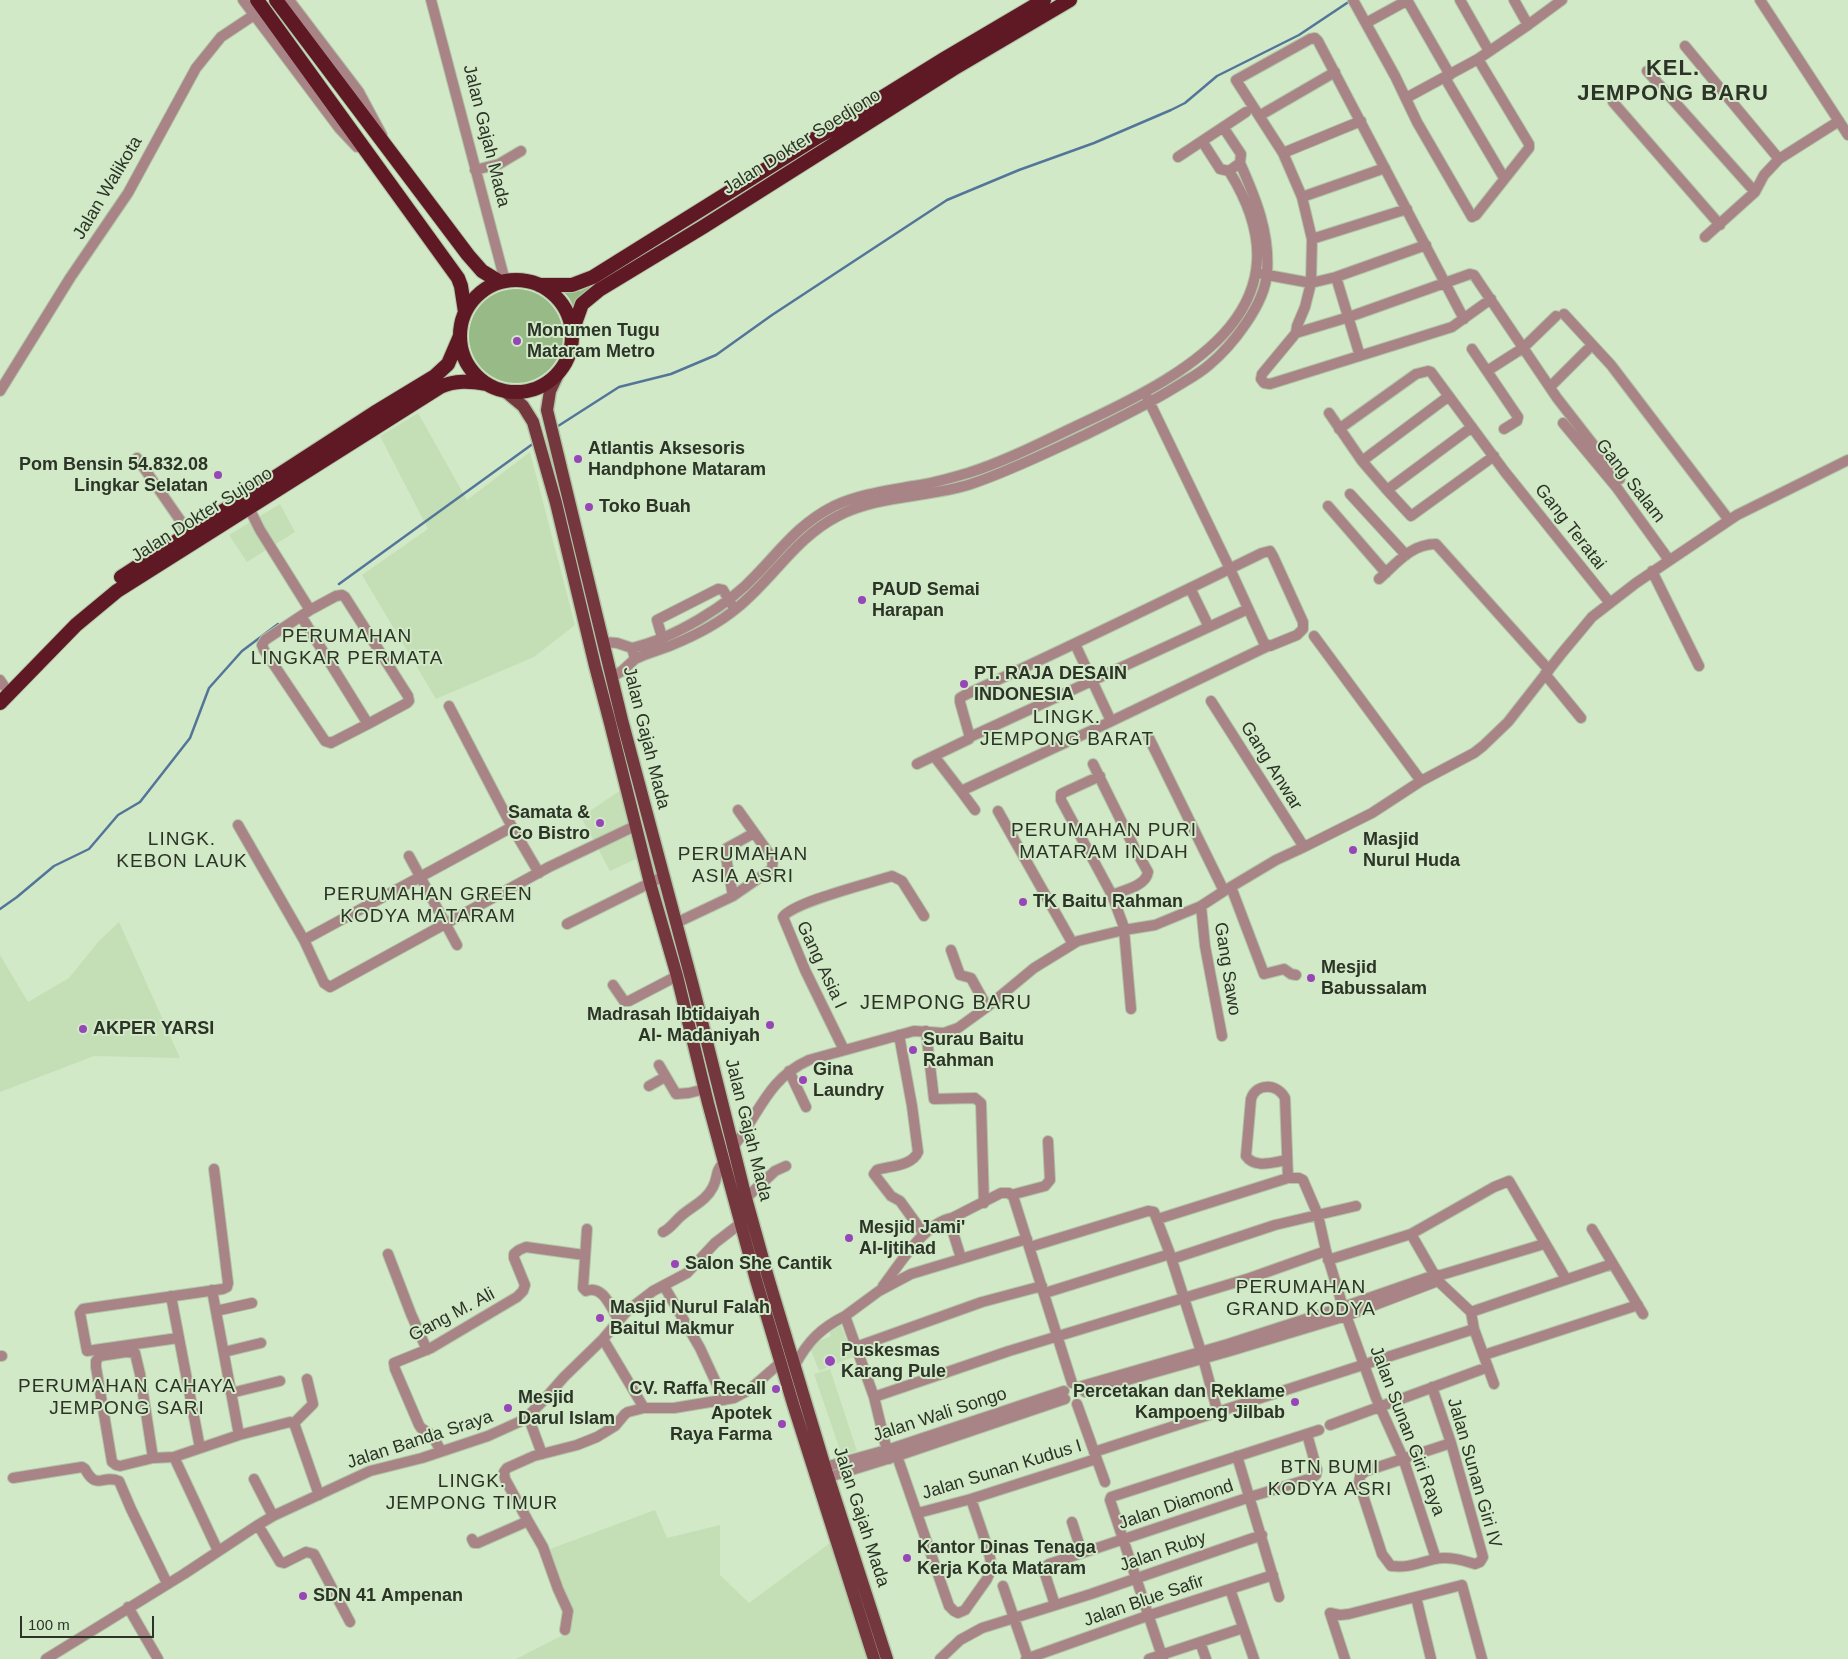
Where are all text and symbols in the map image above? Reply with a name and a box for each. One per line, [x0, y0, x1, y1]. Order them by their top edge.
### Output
district label: KEL. JEMPONG BARU [1576, 56, 1770, 108]
street label: Jalan Gajah Mada [458, 63, 514, 209]
street label: Jalan Dokter Soedjono [719, 85, 885, 199]
street label: Jalan Walikota [69, 133, 147, 243]
place label: Monumen Tugu Mataram Metro [527, 320, 660, 362]
marker: Monumen Tugu Mataram Metro [511, 335, 523, 347]
street label: Gang Salam [1591, 435, 1669, 527]
place label: Atlantis Aksesoris Handphone Mataram [588, 438, 766, 480]
marker: Atlantis Aksesoris Handphone Mataram [572, 453, 584, 465]
place label: Pom Bensin 54.832.08 Lingkar Selatan [19, 454, 208, 496]
street label: Jalan Dokter Sujono [128, 463, 276, 567]
marker: Pom Bensin 54.832.08 Lingkar Selatan [212, 469, 224, 481]
street label: Gang Teratai [1530, 480, 1610, 574]
place label: Toko Buah [599, 496, 691, 518]
marker: Toko Buah [583, 501, 595, 513]
place label: PAUD Semai Harapan [872, 579, 980, 622]
marker: PAUD Semai Harapan [856, 594, 868, 606]
district label: PERUMAHAN LINGKAR PERMATA [249, 626, 445, 670]
place label: PT. RAJA DESAIN INDONESIA [974, 663, 1127, 706]
street label: Jalan Gajah Mada [618, 665, 674, 811]
marker: PT. RAJA DESAIN INDONESIA [958, 678, 970, 690]
district label: LINGK. JEMPONG BARAT [978, 707, 1156, 751]
street label: Gang Anwar [1235, 718, 1307, 814]
place label: Samata & Co Bistro [508, 802, 590, 844]
marker: Samata & Co Bistro [594, 817, 606, 829]
district label: PERUMAHAN PURI MATARAM INDAH [1009, 820, 1199, 864]
district label: LINGK. KEBON LAUK [115, 829, 249, 873]
place label: Masjid Nurul Huda [1363, 829, 1460, 872]
district label: PERUMAHAN ASIA ASRI [677, 844, 809, 888]
marker: Masjid Nurul Huda [1347, 844, 1359, 856]
district label: PERUMAHAN GREEN KODYA MATARAM [322, 884, 534, 928]
place label: TK Baitu Rahman [1033, 891, 1183, 913]
marker: TK Baitu Rahman [1017, 896, 1029, 908]
street label: Gang Asia I [791, 918, 851, 1012]
street label: Gang Sawo [1209, 921, 1245, 1017]
place label: Mesjid Babussalam [1321, 957, 1427, 1000]
marker: Mesjid Babussalam [1305, 972, 1317, 984]
district label: JEMPONG BARU [858, 991, 1034, 1015]
place label: Madrasah Ibtidaiyah Al- Madaniyah [587, 1004, 760, 1046]
place label: AKPER YARSI [93, 1018, 214, 1040]
marker: Madrasah Ibtidaiyah Al- Madaniyah [764, 1019, 776, 1031]
marker: AKPER YARSI [77, 1023, 89, 1035]
place label: Surau Baitu Rahman [923, 1029, 1024, 1072]
marker: Surau Baitu Rahman [907, 1044, 919, 1056]
street label: Jalan Gajah Mada [720, 1057, 776, 1203]
place label: Gina Laundry [813, 1059, 884, 1102]
marker: Gina Laundry [797, 1074, 809, 1086]
place label: Mesjid Jami' Al-Ijtihad [859, 1217, 965, 1260]
marker: Mesjid Jami' Al-Ijtihad [843, 1232, 855, 1244]
place label: Salon She Cantik [685, 1253, 832, 1275]
marker: Salon She Cantik [669, 1258, 681, 1270]
district label: PERUMAHAN GRAND KODYA [1225, 1277, 1377, 1321]
street label: Gang M. Ali [405, 1283, 499, 1347]
place label: Masjid Nurul Falah Baitul Makmur [610, 1297, 770, 1340]
marker: Masjid Nurul Falah Baitul Makmur [594, 1312, 606, 1324]
place label: Puskesmas Karang Pule [841, 1340, 946, 1382]
street label: Jalan Sunan Giri Raya [1365, 1343, 1449, 1519]
marker: Puskesmas Karang Pule [823, 1354, 837, 1368]
district label: PERUMAHAN CAHAYA JEMPONG SARI [16, 1376, 238, 1420]
place label: CV. Raffa Recall [630, 1378, 766, 1400]
place label: Percetakan dan Reklame Kampoeng Jilbab [1073, 1381, 1285, 1424]
marker: CV. Raffa Recall [770, 1383, 782, 1395]
street label: Jalan Wali Songo [870, 1383, 1010, 1447]
place label: Mesjid Darul Islam [518, 1387, 615, 1430]
street label: Jalan Sunan Giri IV [1442, 1395, 1506, 1551]
marker: Percetakan dan Reklame Kampoeng Jilbab [1289, 1396, 1301, 1408]
marker: Mesjid Darul Islam [502, 1402, 514, 1414]
place label: Apotek Raya Farma [670, 1403, 772, 1446]
street label: Jalan Banda Sraya [344, 1406, 496, 1474]
marker: Apotek Raya Farma [776, 1418, 788, 1430]
street label: Jalan Sunan Kudus I [919, 1435, 1085, 1505]
street label: Jalan Gajah Mada [828, 1444, 894, 1590]
district label: BTN BUMI KODYA ASRI [1266, 1457, 1394, 1501]
district label: LINGK. JEMPONG TIMUR [384, 1471, 560, 1515]
street label: Jalan Diamond [1116, 1475, 1236, 1535]
street label: Jalan Ruby [1117, 1527, 1209, 1577]
place label: Kantor Dinas Tenaga Kerja Kota Mataram [917, 1537, 1096, 1580]
marker: Kantor Dinas Tenaga Kerja Kota Mataram [901, 1552, 913, 1564]
street label: Jalan Blue Safir [1081, 1570, 1207, 1632]
place label: SDN 41 Ampenan [313, 1585, 463, 1607]
marker: SDN 41 Ampenan [297, 1590, 309, 1602]
scale bar [22, 1606, 156, 1638]
text: 100 m [28, 1616, 70, 1633]

